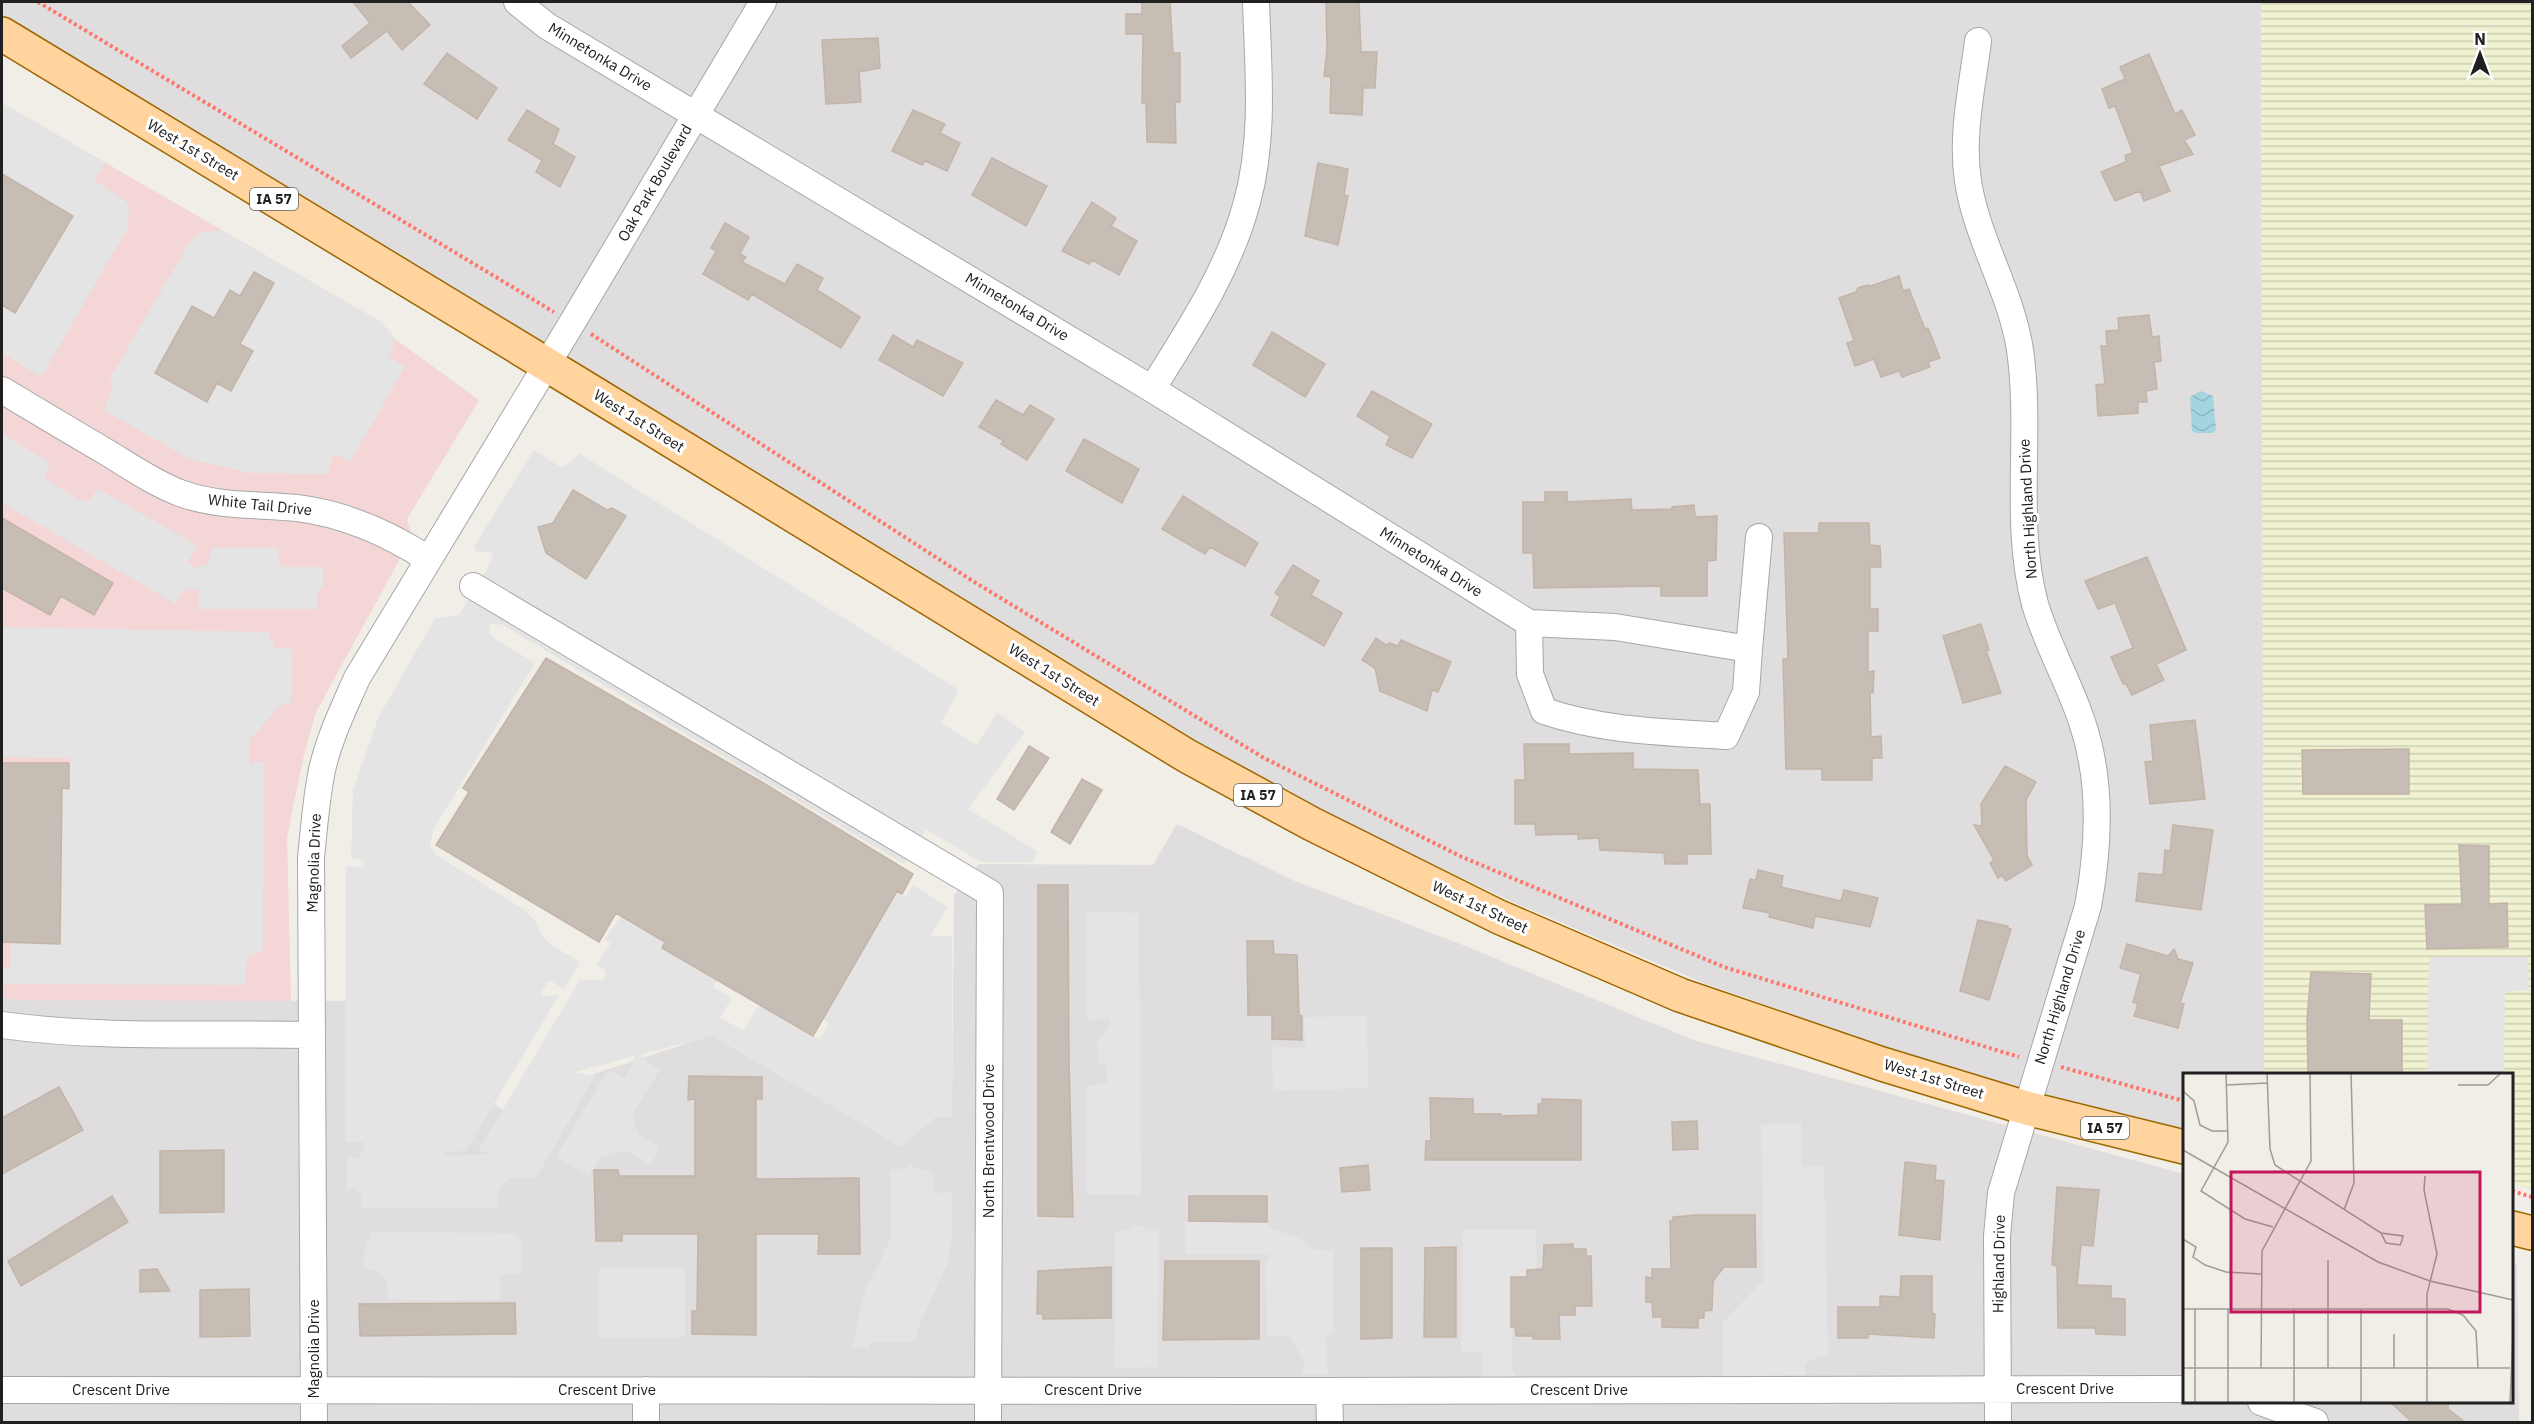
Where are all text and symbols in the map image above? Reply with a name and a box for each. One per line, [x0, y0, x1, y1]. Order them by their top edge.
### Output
street label: Minnetonka Drive [545, 18, 656, 95]
north arrow [2450, 24, 2510, 84]
text: N [2474, 29, 2486, 49]
street label: West 1st Street [144, 115, 243, 184]
street label: Oak Park Boulevard [613, 121, 696, 245]
road number: IA 57 [250, 188, 298, 210]
street label: Minnetonka Drive [962, 268, 1073, 345]
street label: West 1st Street [590, 385, 688, 456]
street label: North Highland Drive [2014, 438, 2041, 580]
street label: White Tail Drive [207, 490, 313, 519]
street label: Minnetonka Drive [1376, 522, 1486, 601]
street label: West 1st Street [1005, 639, 1103, 710]
road number: IA 57 [1234, 784, 1282, 806]
street label: Magnolia Drive [302, 813, 325, 913]
street label: West 1st Street [1429, 876, 1531, 937]
street label: North Highland Drive [2030, 927, 2089, 1067]
street label: West 1st Street [1882, 1054, 1986, 1103]
street label: North Brentwood Drive [979, 1064, 998, 1218]
inset map [2183, 1073, 2513, 1403]
road number: IA 57 [2081, 1117, 2129, 1139]
street label: Highland Drive [1988, 1215, 2009, 1313]
street label: Magnolia Drive [304, 1299, 323, 1399]
street label: Crescent Drive [2016, 1379, 2114, 1398]
street label: Crescent Drive [72, 1380, 170, 1399]
street label: Crescent Drive [558, 1380, 656, 1399]
street label: Crescent Drive [1044, 1380, 1142, 1399]
street label: Crescent Drive [1530, 1380, 1628, 1399]

